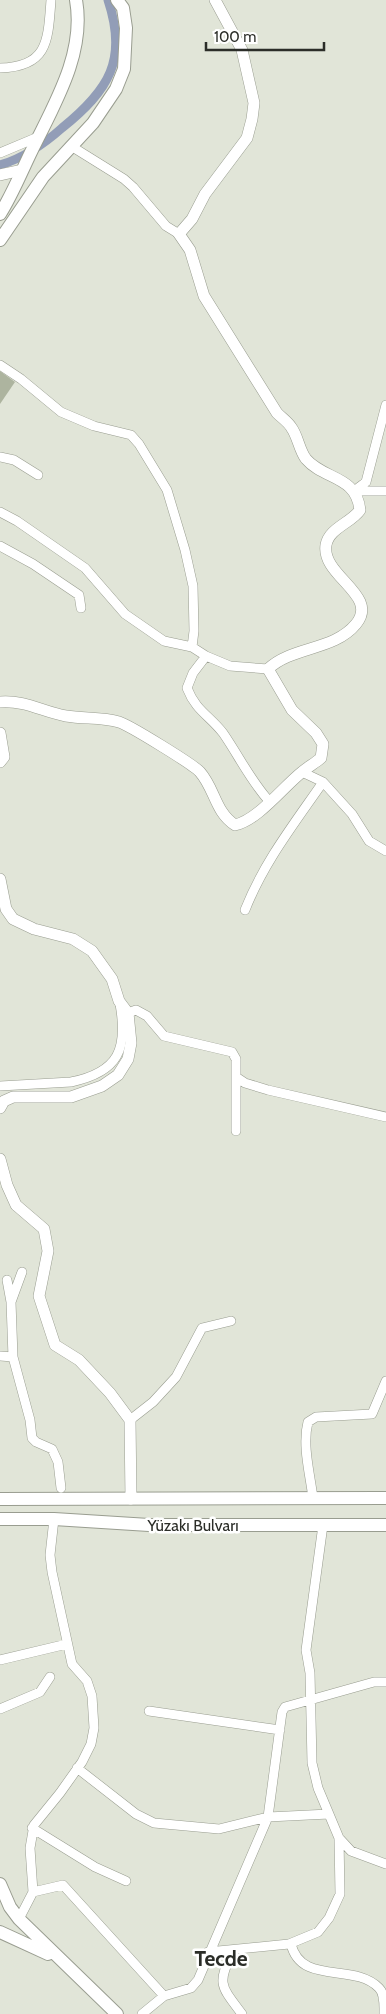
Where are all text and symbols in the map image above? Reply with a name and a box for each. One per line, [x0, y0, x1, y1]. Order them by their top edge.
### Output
scale bar [206, 20, 324, 52]
text: 100 m [214, 28, 256, 46]
street label: Yüzakı Bulvarı [146, 1516, 239, 1535]
district label: Tecde [194, 1946, 248, 1971]

